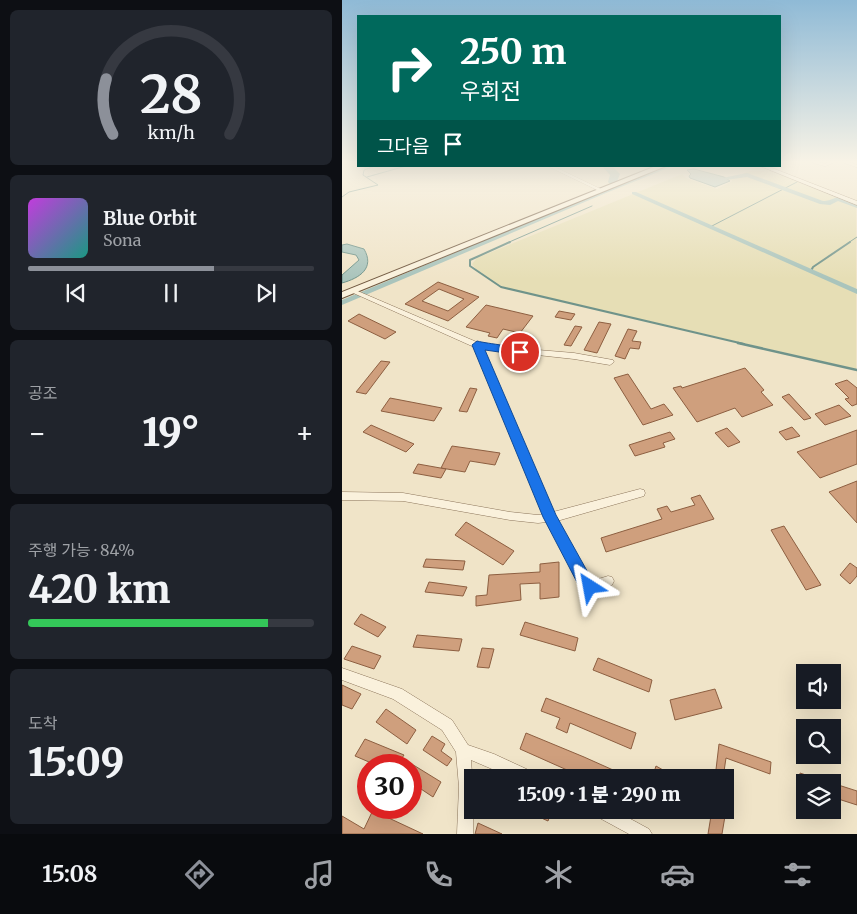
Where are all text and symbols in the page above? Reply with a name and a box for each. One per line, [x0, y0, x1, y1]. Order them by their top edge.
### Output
text: 250 m [460, 30, 566, 74]
icon: right [377, 35, 442, 100]
text: 28 [140, 62, 202, 127]
text: 우회전 [460, 77, 521, 105]
text: km/h [147, 121, 195, 144]
icon: arrive [439, 130, 467, 158]
text: 그다음 [377, 134, 429, 158]
text: Blue Orbit [103, 206, 197, 230]
text: Sona [103, 230, 141, 250]
icon: previous [62, 279, 90, 307]
icon: pause [157, 279, 185, 307]
icon: next [252, 279, 280, 307]
pin [499, 331, 541, 373]
icon: arrive [506, 338, 534, 366]
text: 공조 [28, 383, 57, 403]
text: 19° [142, 409, 200, 456]
text: − [28, 415, 47, 451]
text: + [295, 415, 314, 451]
text: 주행 가능 · 84% [28, 540, 134, 560]
position arrow [563, 560, 615, 612]
text: 420 km [28, 566, 170, 613]
map controls [796, 664, 841, 819]
button: sound [796, 664, 841, 709]
text: 도착 [28, 713, 57, 733]
button: search [796, 719, 841, 764]
text: 15:09 [28, 739, 124, 786]
speed limit sign: 30 [357, 754, 422, 819]
button: layers [796, 774, 841, 819]
text: 15:09 · 1 분 · 290 m [517, 782, 681, 806]
icon: directions [182, 857, 217, 892]
icon: music [302, 857, 337, 892]
icon: phone [421, 857, 456, 892]
icon: climate [541, 857, 576, 892]
icon: car [660, 857, 695, 892]
icon: filters [780, 857, 815, 892]
text: 15:08 [42, 860, 97, 888]

